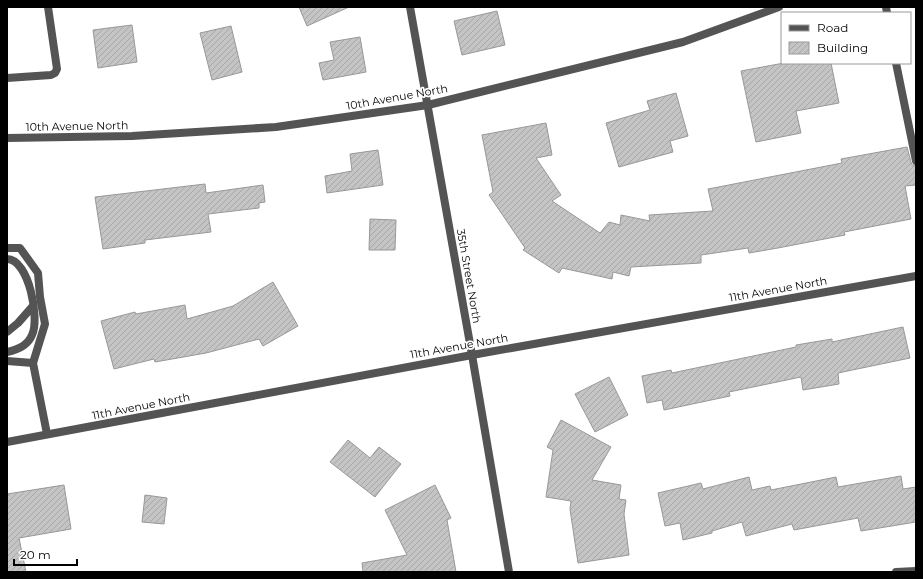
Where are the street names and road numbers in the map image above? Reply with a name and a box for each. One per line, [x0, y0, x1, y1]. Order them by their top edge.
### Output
street label: 10th Avenue North [345, 81, 449, 113]
street label: 10th Avenue North [25, 118, 129, 134]
street label: 35th Street North [454, 228, 484, 324]
street label: 11th Avenue North [728, 273, 828, 305]
street label: 11th Avenue North [409, 330, 509, 362]
street label: 11th Avenue North [91, 390, 191, 422]

